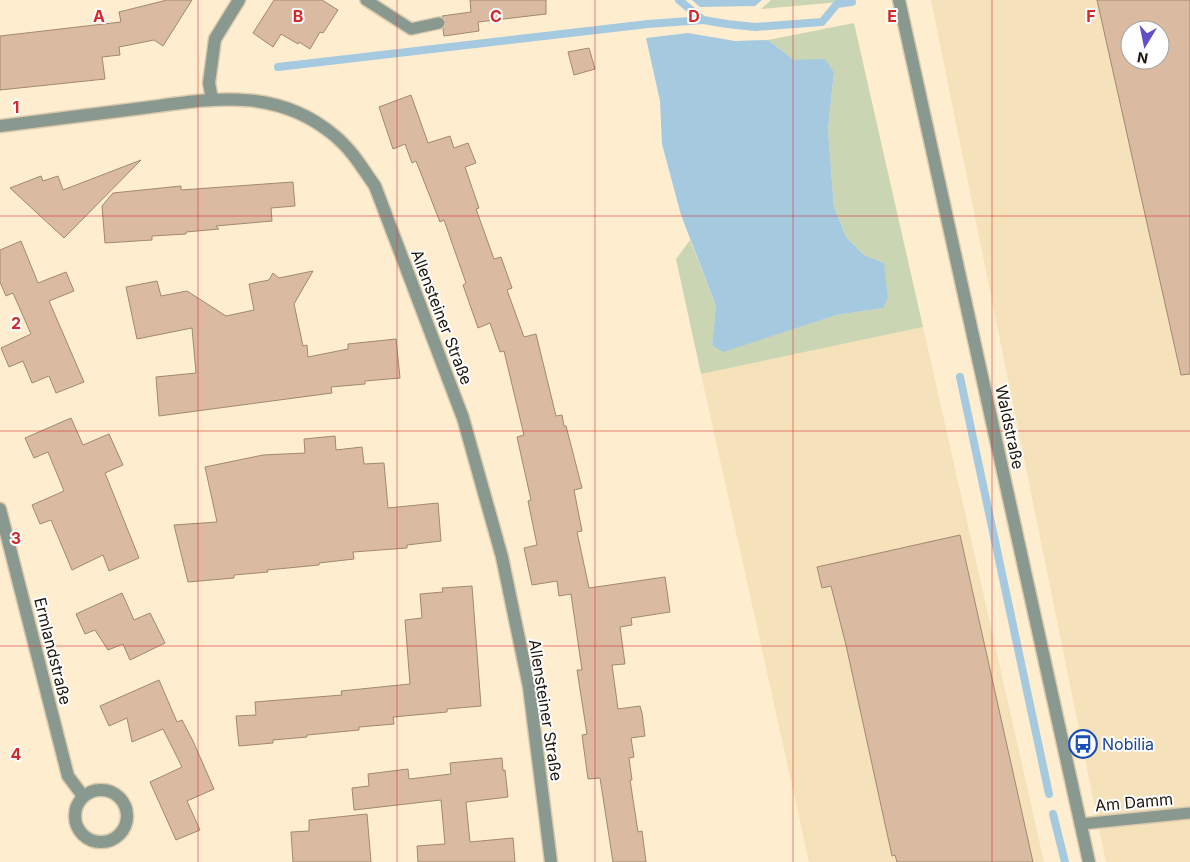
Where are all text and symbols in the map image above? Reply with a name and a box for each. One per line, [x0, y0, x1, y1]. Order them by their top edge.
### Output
text: A [93, 6, 105, 26]
text: B [293, 6, 303, 26]
text: C [490, 6, 502, 26]
text: D [688, 6, 700, 26]
text: E [887, 6, 897, 26]
text: F [1086, 6, 1096, 26]
north arrow [1120, 20, 1170, 70]
text: N [1136, 49, 1149, 68]
text: 1 [13, 97, 19, 117]
street label: Allensteiner Straße [407, 247, 477, 387]
text: 2 [11, 313, 21, 333]
street label: Waldstraße [991, 383, 1029, 471]
text: 3 [11, 528, 21, 548]
street label: Ermlandstraße [30, 595, 76, 707]
street label: Allensteiner Straße [525, 638, 567, 782]
bus stop icon: Nobilia [1068, 729, 1098, 759]
place label: Nobilia [1102, 734, 1154, 754]
text: 4 [11, 744, 22, 764]
street label: Am Damm [1094, 789, 1174, 815]

